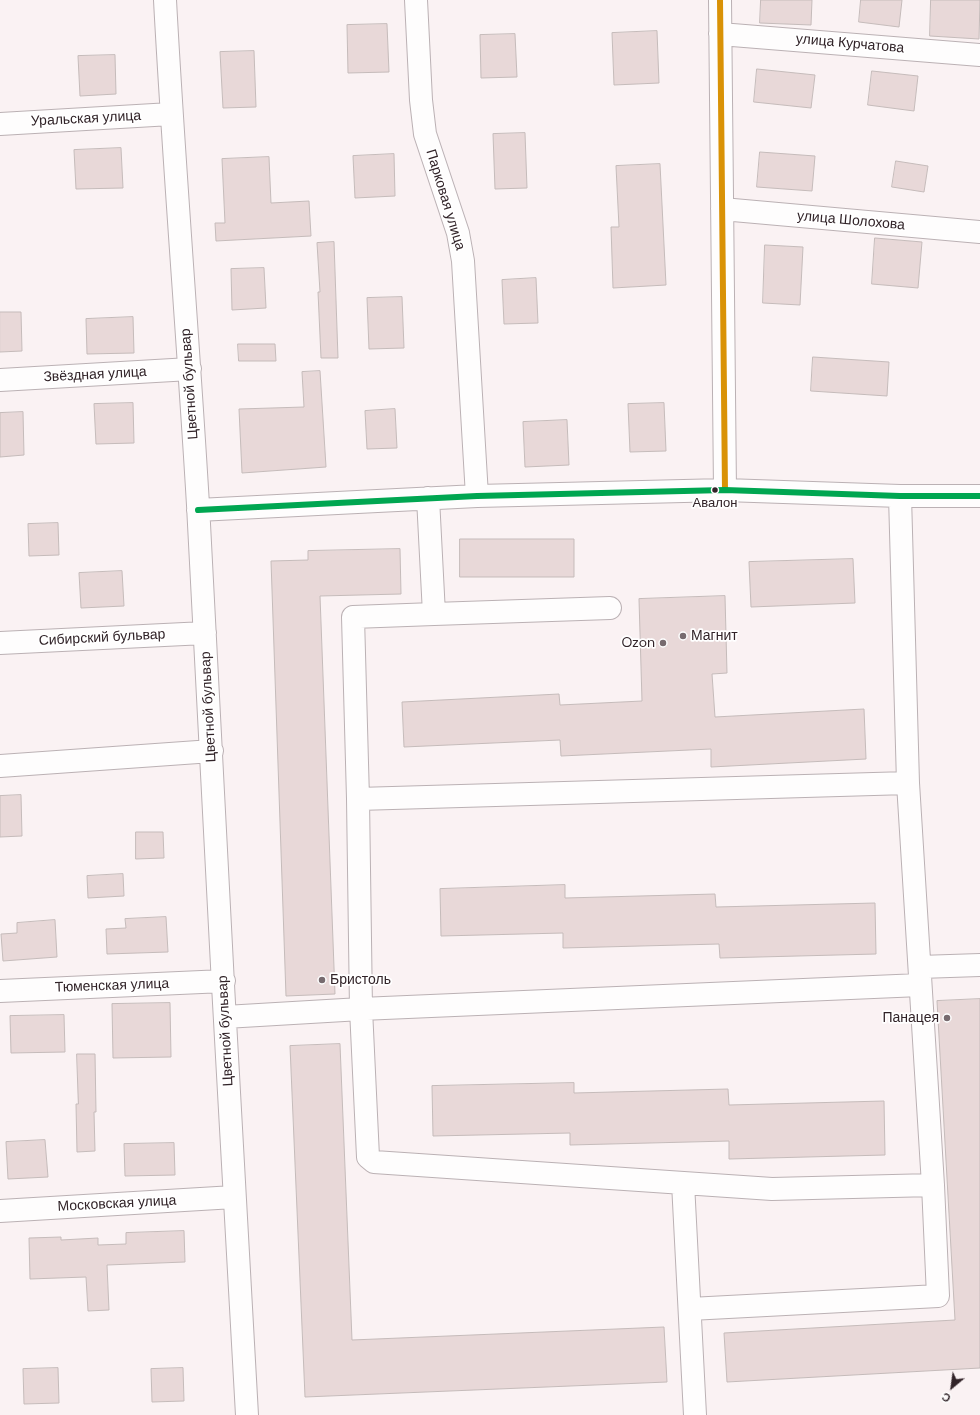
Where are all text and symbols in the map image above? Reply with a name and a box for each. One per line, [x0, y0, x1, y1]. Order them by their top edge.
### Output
street label: улица Курчатова [795, 31, 905, 57]
street label: Уральская улица [30, 108, 142, 130]
street label: Парковая улица [422, 148, 468, 252]
street label: улица Шолохова [796, 208, 906, 234]
street label: Цветной бульвар [178, 328, 202, 440]
street label: Звёздная улица [43, 364, 147, 386]
marker: Авалон [710, 485, 720, 495]
place label: Авалон [693, 496, 737, 512]
street label: Сибирский бульвар [38, 626, 166, 650]
place label: Магнит [691, 628, 738, 644]
marker: Магнит [678, 631, 688, 641]
place label: Ozon [621, 635, 655, 651]
marker: Ozon [658, 638, 668, 648]
street label: Цветной бульвар [198, 651, 220, 763]
place label: Бристоль [330, 972, 391, 988]
street label: Цветной бульвар [215, 975, 237, 1087]
marker: Бристоль [317, 975, 327, 985]
street label: Тюменская улица [55, 976, 169, 996]
place label: Панацея [882, 1010, 939, 1026]
marker: Панацея [942, 1013, 952, 1023]
street label: Московская улица [57, 1192, 177, 1216]
north arrow [932, 1367, 972, 1407]
text: С [939, 1389, 953, 1406]

